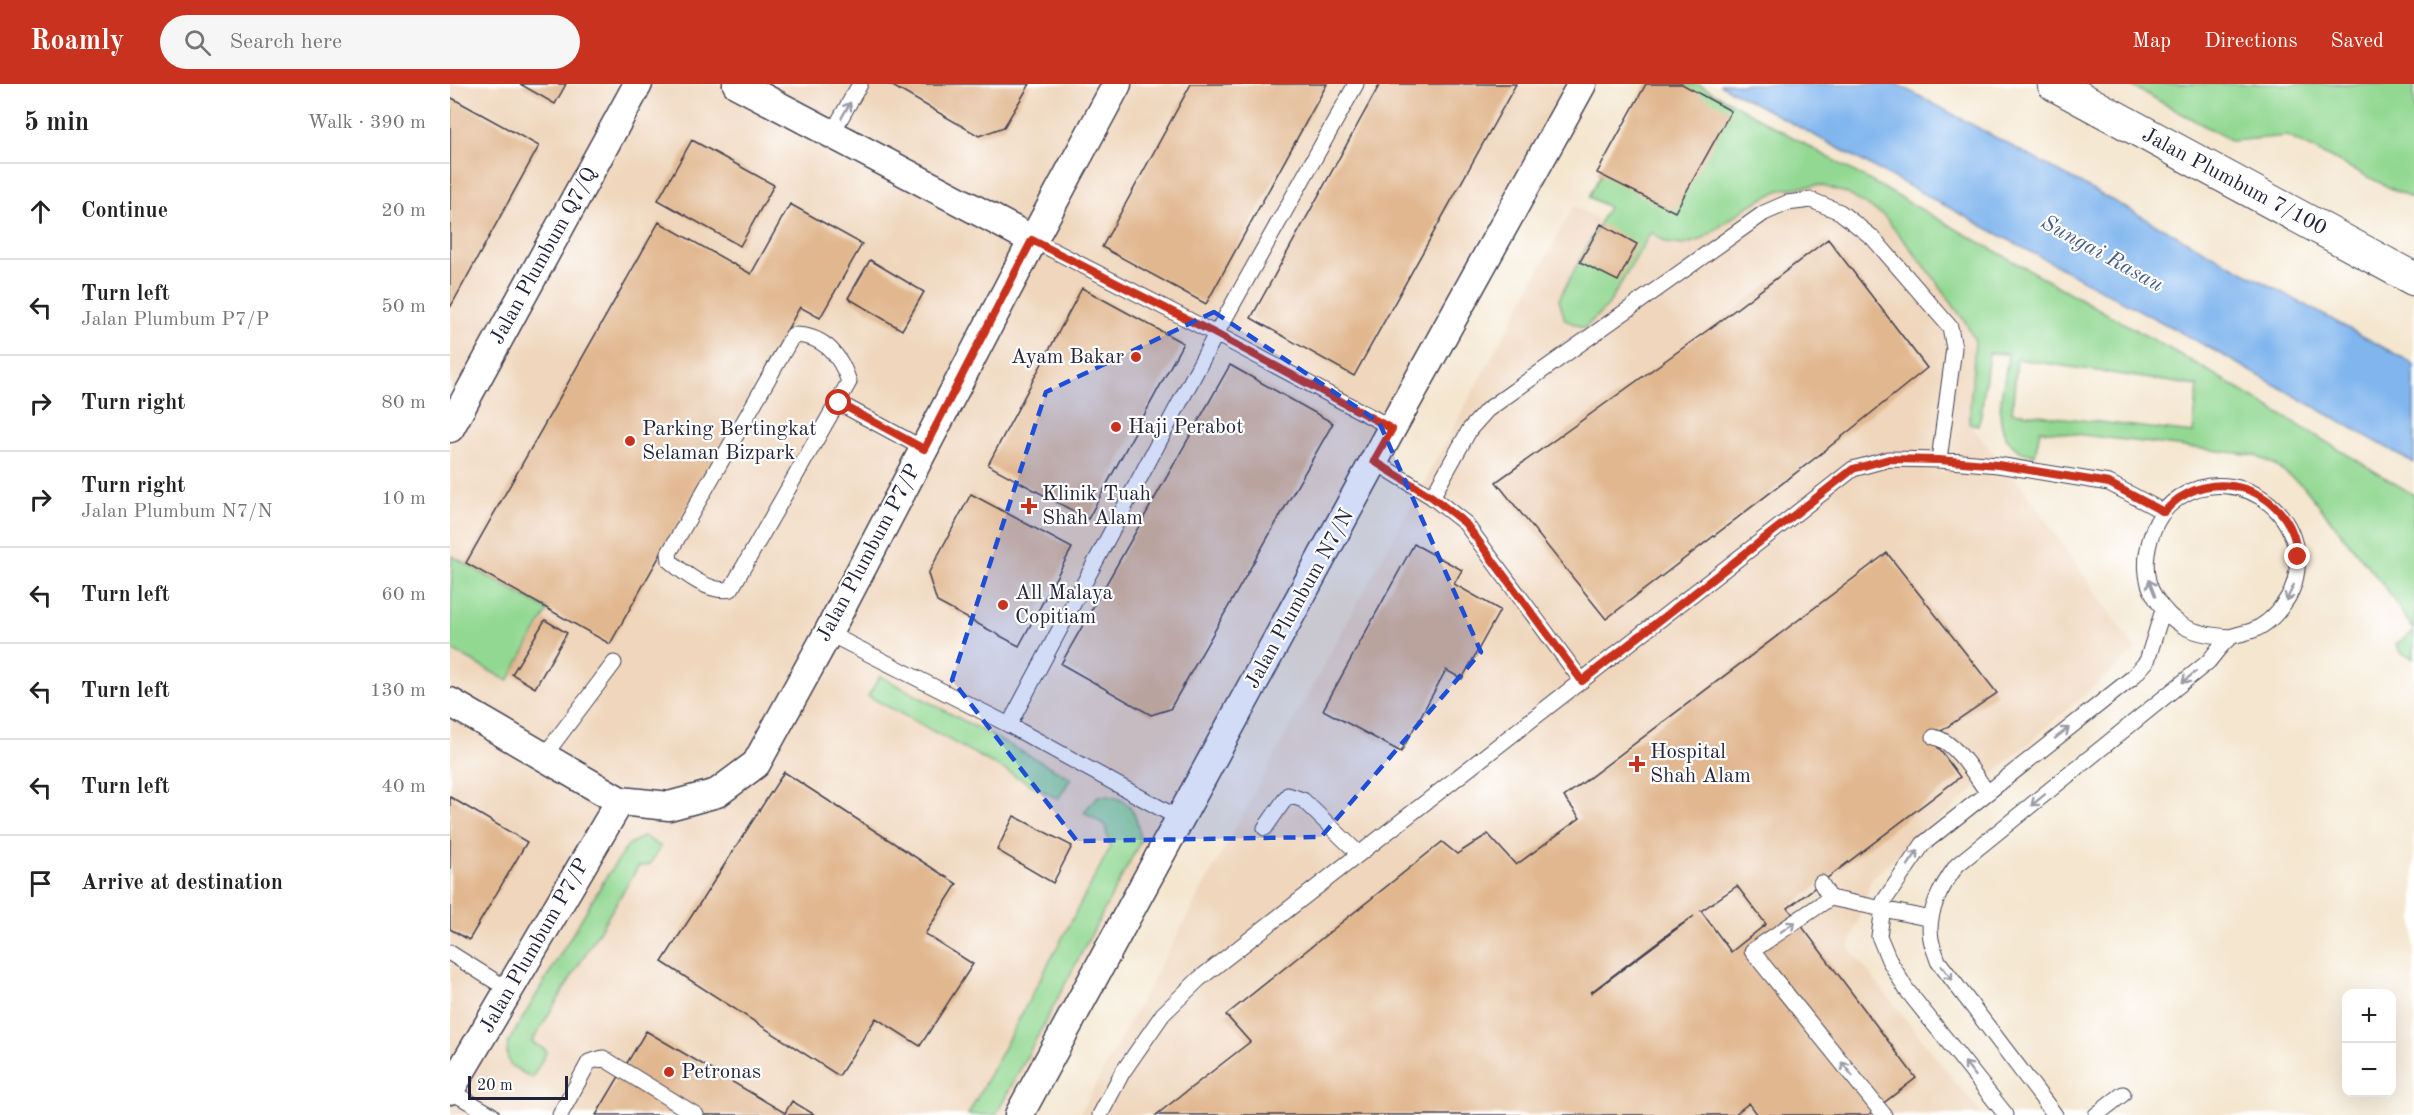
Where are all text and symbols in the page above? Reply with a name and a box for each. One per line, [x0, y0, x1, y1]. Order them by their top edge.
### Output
search box [160, 15, 580, 69]
icon: search [181, 26, 214, 59]
text: Roamly [30, 28, 124, 56]
text: Search here [229, 31, 342, 53]
text: Map [2132, 31, 2171, 52]
text: Directions [2204, 31, 2298, 52]
text: Saved [2331, 31, 2384, 52]
one-way arrow [841, 101, 852, 119]
text: 5 min [24, 110, 89, 136]
text: Walk · 390 m [307, 113, 426, 133]
street label: Jalan Plumbum 7/100 [2138, 124, 2330, 240]
street label: Jalan Plumbum Q7/Q [487, 164, 601, 348]
icon: ahead [24, 195, 57, 228]
text: Continue [81, 200, 168, 222]
text: 20 m [381, 201, 426, 221]
water label: Sungai Rasau [2037, 211, 2167, 297]
text: Turn left [81, 283, 170, 305]
icon: left [24, 291, 57, 324]
text: 50 m [381, 297, 426, 317]
text: Jalan Plumbum P7/P [81, 310, 269, 330]
place label: Ayam Bakar [1011, 347, 1124, 368]
marker: Ayam Bakar [1129, 350, 1143, 364]
icon: right [24, 387, 57, 420]
route start [825, 389, 851, 415]
text: Turn right [81, 392, 185, 414]
text: 80 m [381, 393, 426, 413]
place label: Haji Perabot [1128, 417, 1244, 438]
place label: Parking Bertingkat Selaman Bizpark [642, 419, 817, 464]
marker: Haji Perabot [1109, 420, 1123, 434]
marker: Parking Bertingkat Selaman Bizpark [623, 434, 637, 448]
street label: Jalan Plumbum P7/P [813, 461, 925, 645]
text: Turn right [81, 475, 185, 497]
icon: right [24, 483, 57, 516]
place label: Klinik Tuah Shah Alam [1042, 484, 1151, 529]
text: 10 m [381, 489, 426, 509]
marker: Klinik Tuah Shah Alam [1020, 497, 1038, 515]
text: Jalan Plumbum N7/N [81, 502, 273, 522]
street label: Jalan Plumbum N7/N [1242, 506, 1358, 692]
route end [2284, 543, 2310, 569]
icon: left [24, 579, 57, 612]
one-way arrow [2146, 580, 2157, 598]
place label: All Malaya Copitiam [1015, 583, 1113, 628]
one-way arrow [2283, 583, 2295, 601]
text: Turn left [81, 584, 170, 606]
text: 60 m [381, 585, 426, 605]
marker: All Malaya Copitiam [996, 598, 1010, 612]
one-way arrow [2181, 671, 2197, 684]
icon: left [24, 675, 57, 708]
text: Turn left [81, 680, 170, 702]
text: 130 m [370, 681, 426, 701]
one-way arrow [2054, 726, 2070, 739]
place label: Hospital Shah Alam [1650, 742, 1751, 787]
marker: Hospital Shah Alam [1628, 755, 1646, 773]
icon: left [24, 771, 57, 804]
text: Turn left [81, 776, 170, 798]
text: 40 m [381, 777, 426, 797]
one-way arrow [2031, 793, 2046, 807]
one-way arrow [1907, 850, 1919, 867]
street label: Jalan Plumbum P7/P [477, 855, 593, 1037]
icon: arrive [24, 867, 57, 900]
text: Arrive at destination [81, 872, 283, 894]
one-way arrow [1779, 921, 1795, 933]
one-way arrow [1940, 965, 1953, 981]
map controls [2342, 989, 2396, 1097]
button: + [2342, 989, 2396, 1043]
button: − [2342, 1043, 2396, 1097]
one-way arrow [1963, 1061, 1976, 1077]
place label: Petronas [681, 1062, 761, 1083]
one-way arrow [1841, 1062, 1854, 1078]
marker: Petronas [662, 1065, 676, 1079]
scale bar [468, 1073, 568, 1100]
text: 20 m [477, 1078, 513, 1094]

